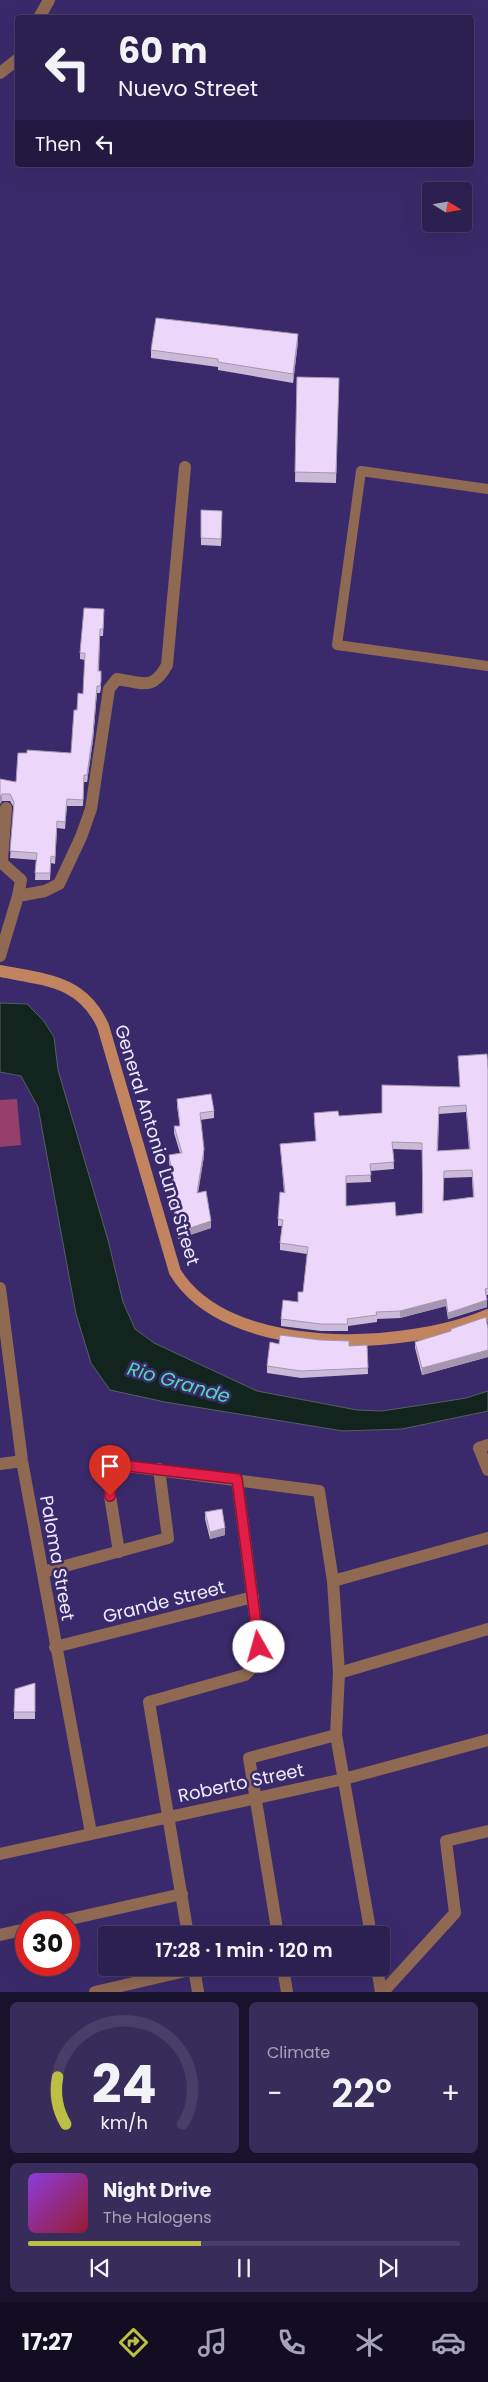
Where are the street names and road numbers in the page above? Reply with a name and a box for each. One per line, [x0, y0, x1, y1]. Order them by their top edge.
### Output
street label: General Antonio Luna Street [109, 1021, 206, 1268]
street label: Paloma Street [34, 1493, 81, 1623]
street label: Grande Street [100, 1574, 228, 1629]
street label: Roberto Street [176, 1757, 306, 1808]

